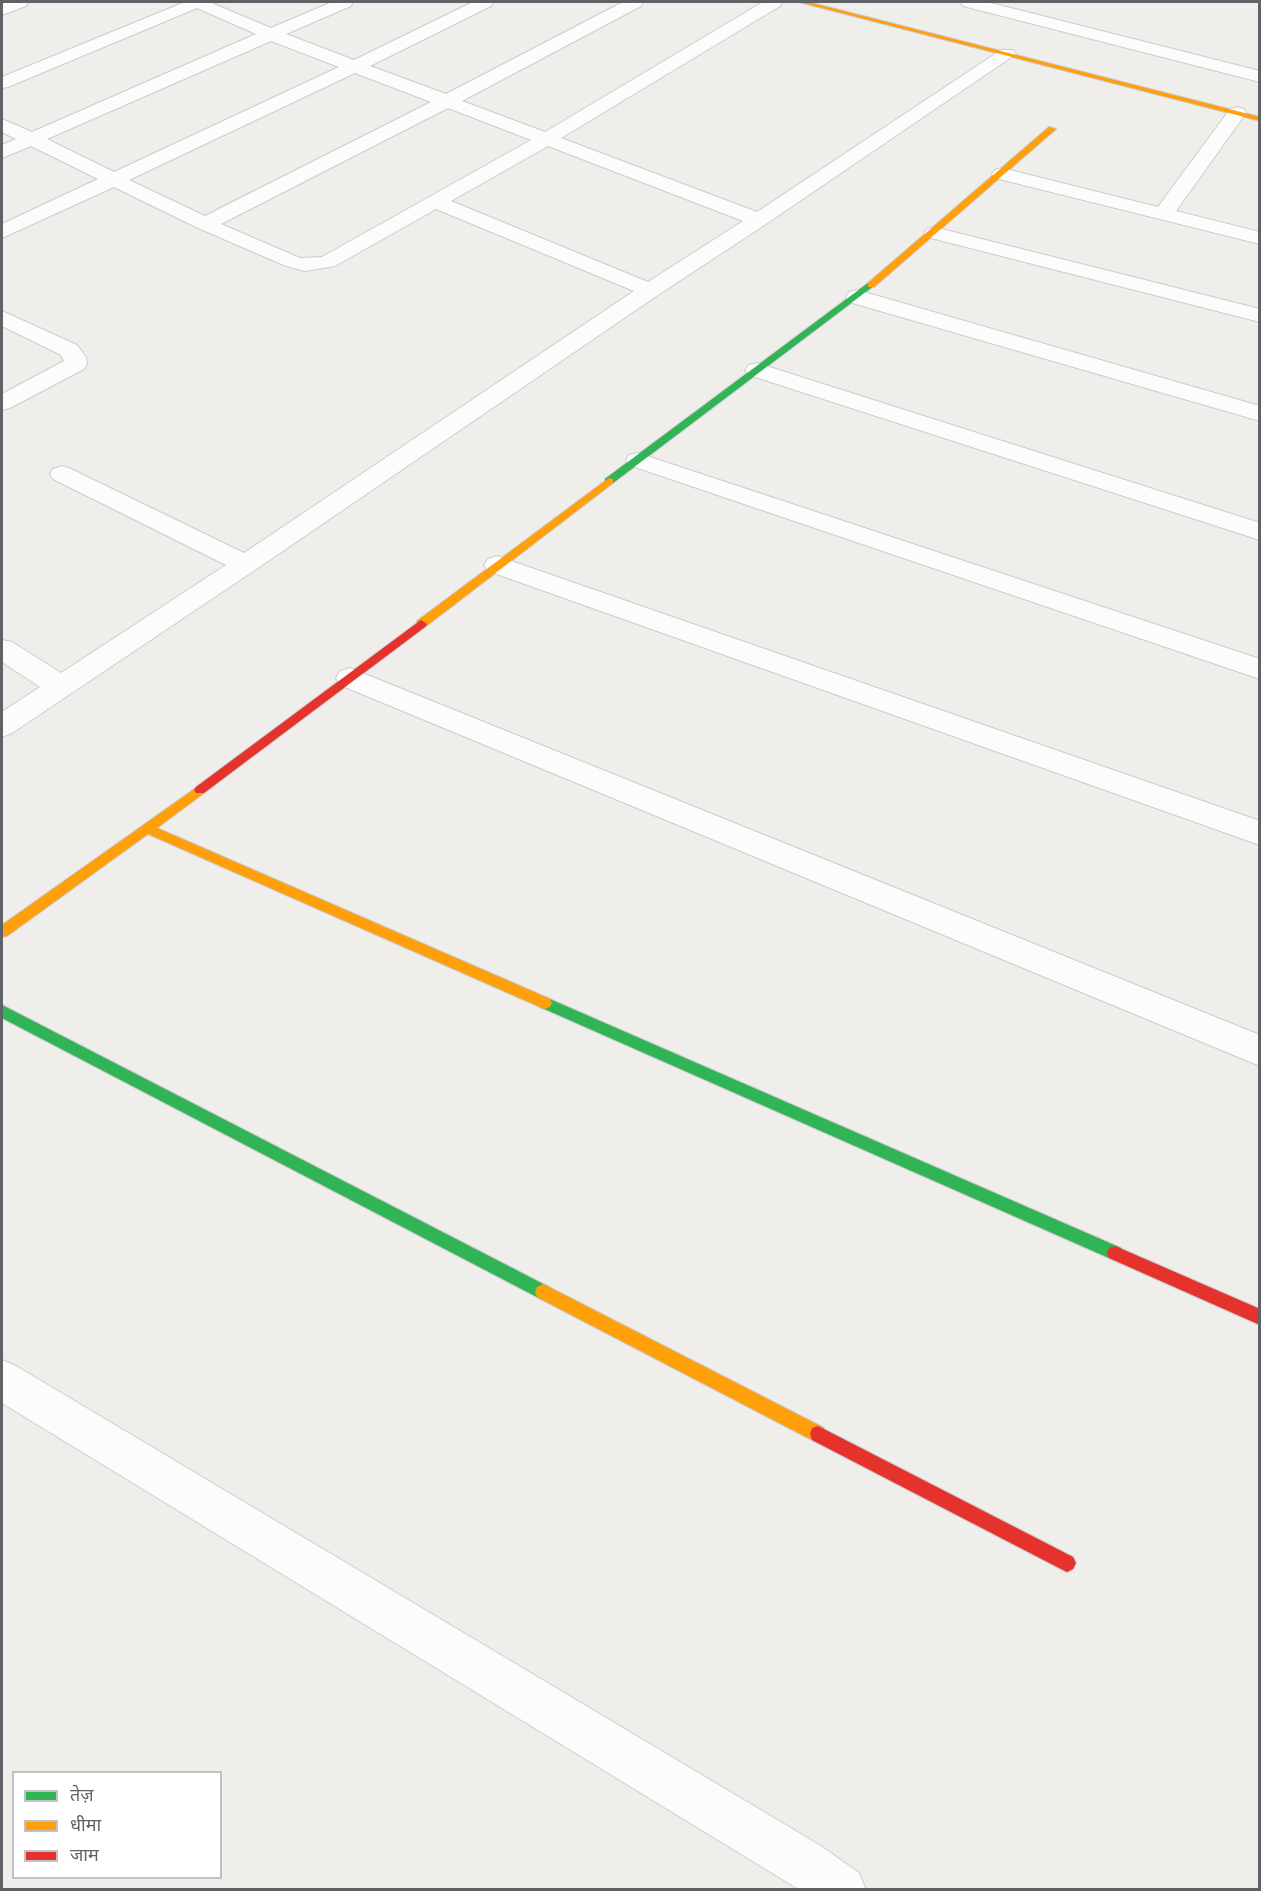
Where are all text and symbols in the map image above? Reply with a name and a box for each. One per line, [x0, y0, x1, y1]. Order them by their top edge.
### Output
legend [12, 1771, 222, 1879]
text: तेज़ [70, 1787, 94, 1805]
text: धीमा [70, 1817, 101, 1835]
text: जाम [70, 1847, 99, 1865]

